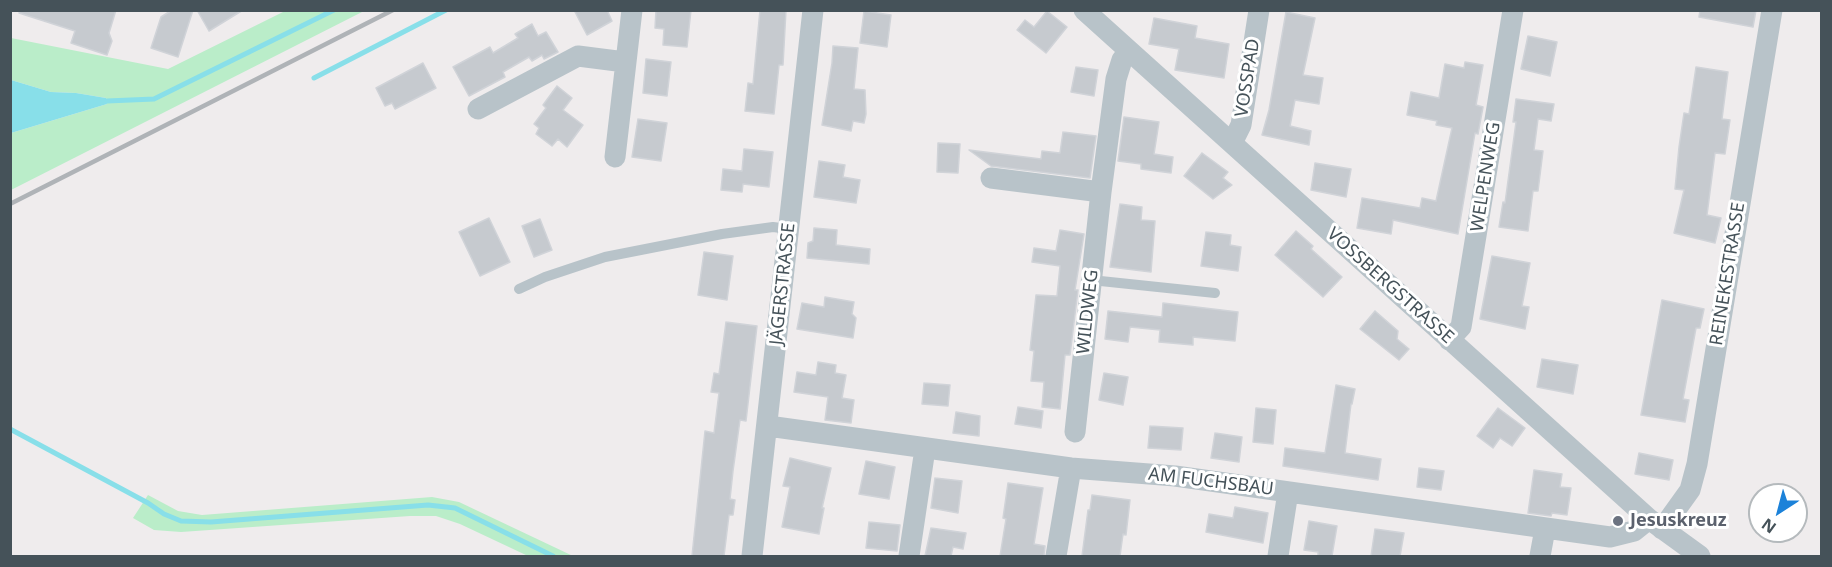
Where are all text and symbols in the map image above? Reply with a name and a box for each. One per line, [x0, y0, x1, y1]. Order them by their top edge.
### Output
street label: VOSSPAD [1231, 37, 1265, 119]
street label: WELPENWEG [1467, 121, 1505, 233]
street label: REINEKESTRASSE [1706, 201, 1750, 347]
street label: JÄGERSTRASSE [766, 222, 800, 346]
street label: VOSSBERGSTRASSE [1322, 224, 1458, 348]
street label: WILDWEG [1073, 269, 1103, 355]
street label: AM FUCHSBAU [1147, 464, 1275, 500]
north arrow [1748, 483, 1808, 543]
place label: Jesuskreuz [1630, 510, 1727, 532]
text: N [1757, 513, 1780, 539]
marker: Jesuskreuz [1611, 514, 1625, 528]

